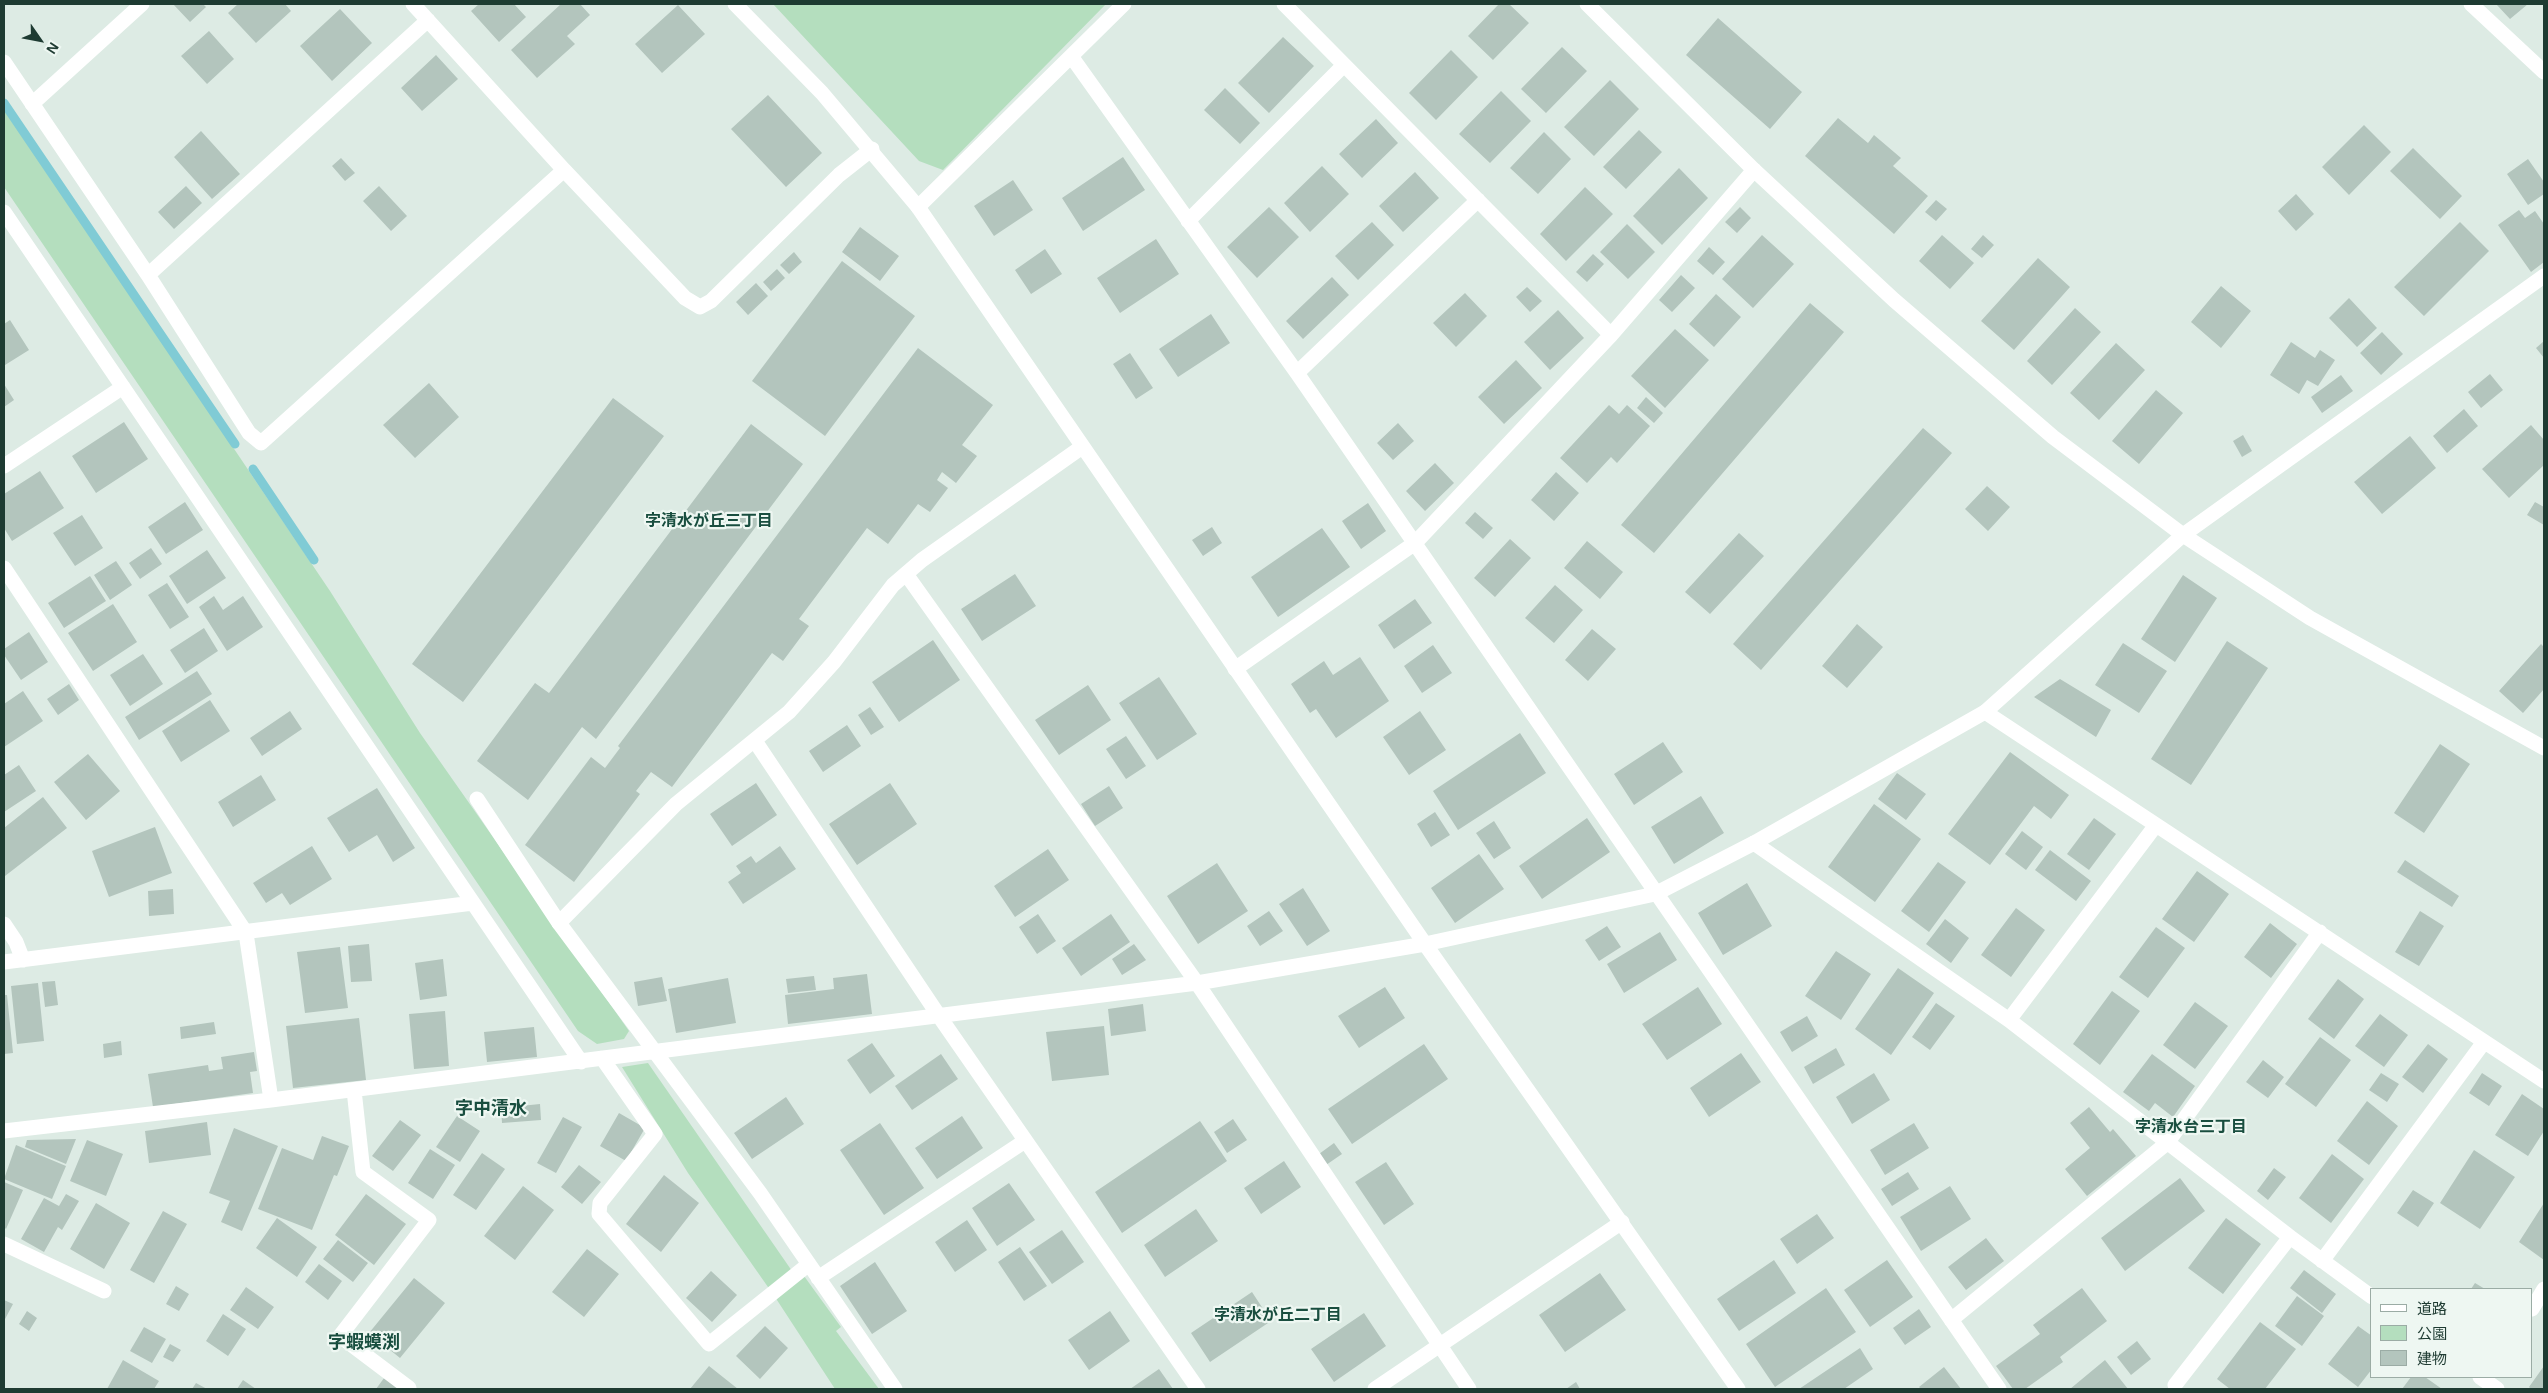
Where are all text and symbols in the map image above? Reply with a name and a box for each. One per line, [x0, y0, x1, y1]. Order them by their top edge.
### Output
north arrow [15, 15, 65, 65]
text: N [43, 40, 62, 57]
district label: 字清水が丘三丁目 [645, 512, 773, 532]
district label: 字中清水 [455, 1098, 527, 1120]
district label: 字清水台三丁目 [2135, 1118, 2247, 1138]
legend [2370, 1288, 2533, 1378]
text: 道路 [2417, 1300, 2447, 1317]
district label: 字清水が丘二丁目 [1214, 1306, 1342, 1326]
text: 公園 [2417, 1325, 2447, 1342]
district label: 字蝦蟆渕 [328, 1332, 400, 1354]
text: 建物 [2417, 1350, 2447, 1367]

